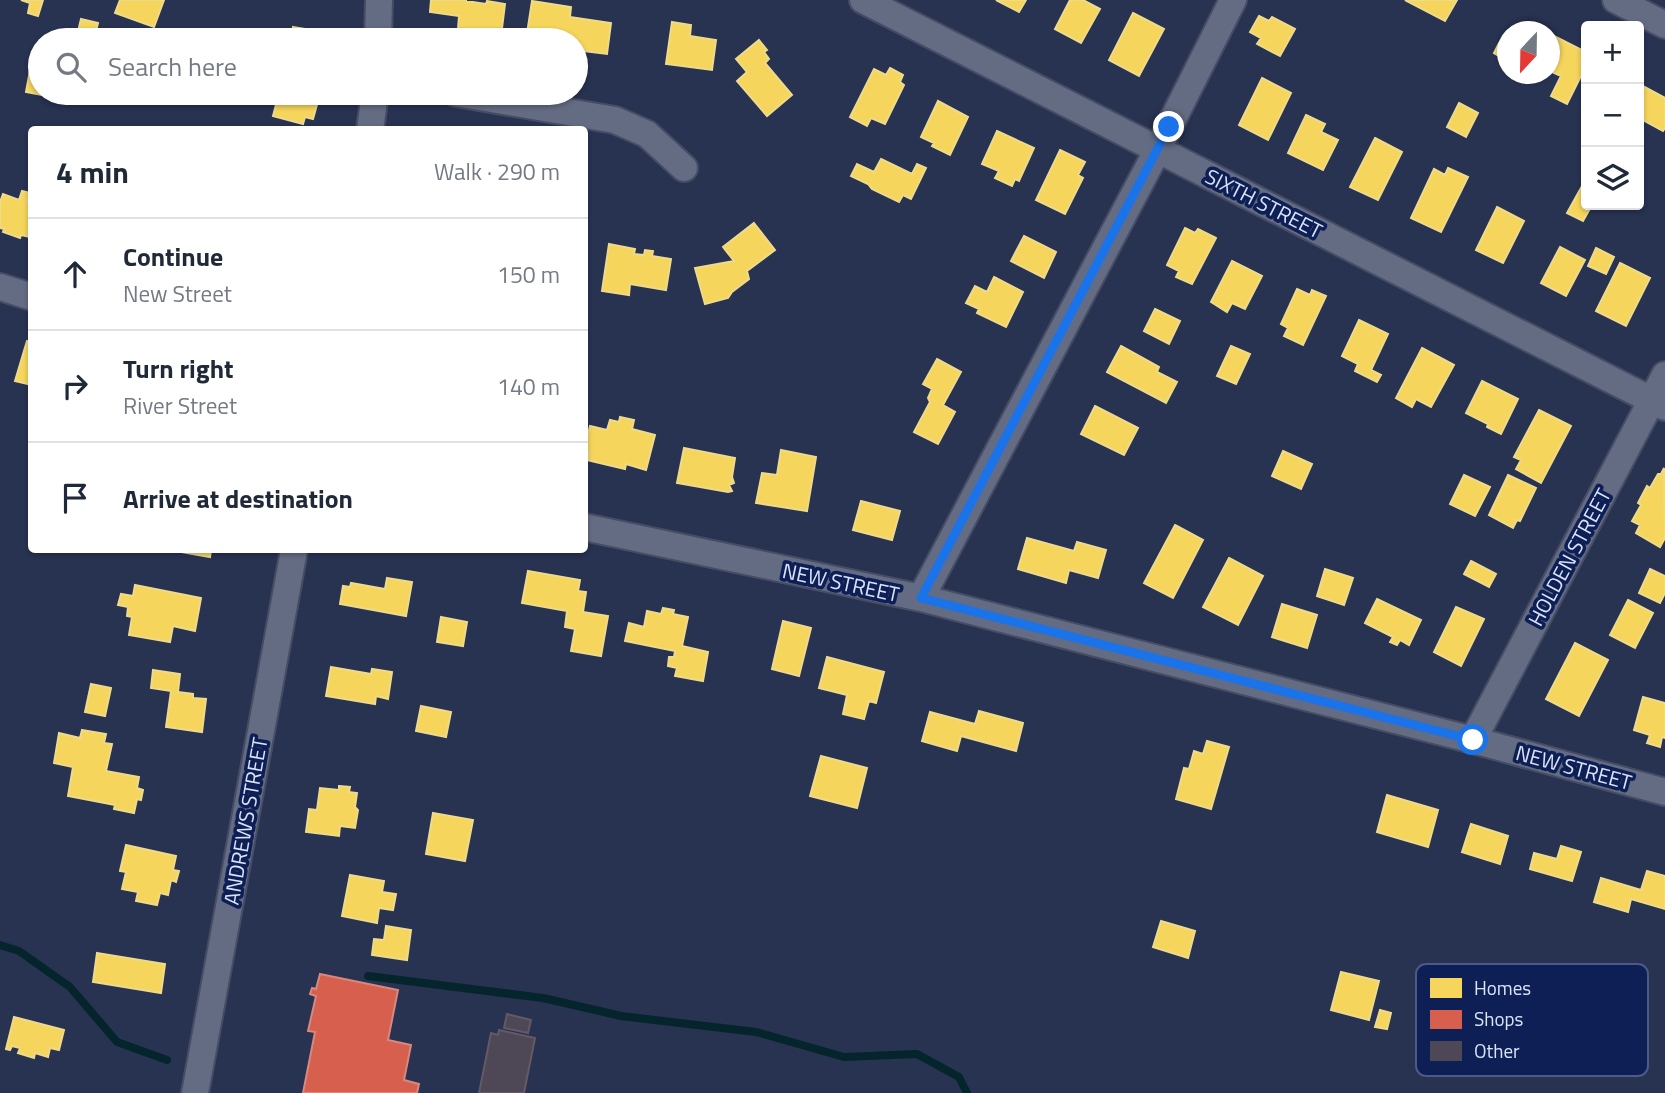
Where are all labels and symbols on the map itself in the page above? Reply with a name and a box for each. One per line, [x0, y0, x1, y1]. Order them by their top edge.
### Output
north arrow [1497, 21, 1560, 84]
route end [1153, 111, 1184, 142]
street label: SIXTH STREET [1200, 160, 1328, 246]
street label: HOLDEN STREET [1519, 483, 1619, 631]
street label: NEW STREET [780, 554, 902, 610]
route start [1457, 724, 1488, 755]
street label: ANDREWS STREET [215, 735, 275, 907]
street label: NEW STREET [1513, 736, 1635, 798]
legend [1416, 964, 1648, 1076]
text: Homes [1474, 973, 1531, 1002]
text: Shops [1474, 1004, 1524, 1033]
text: Other [1474, 1036, 1520, 1065]

